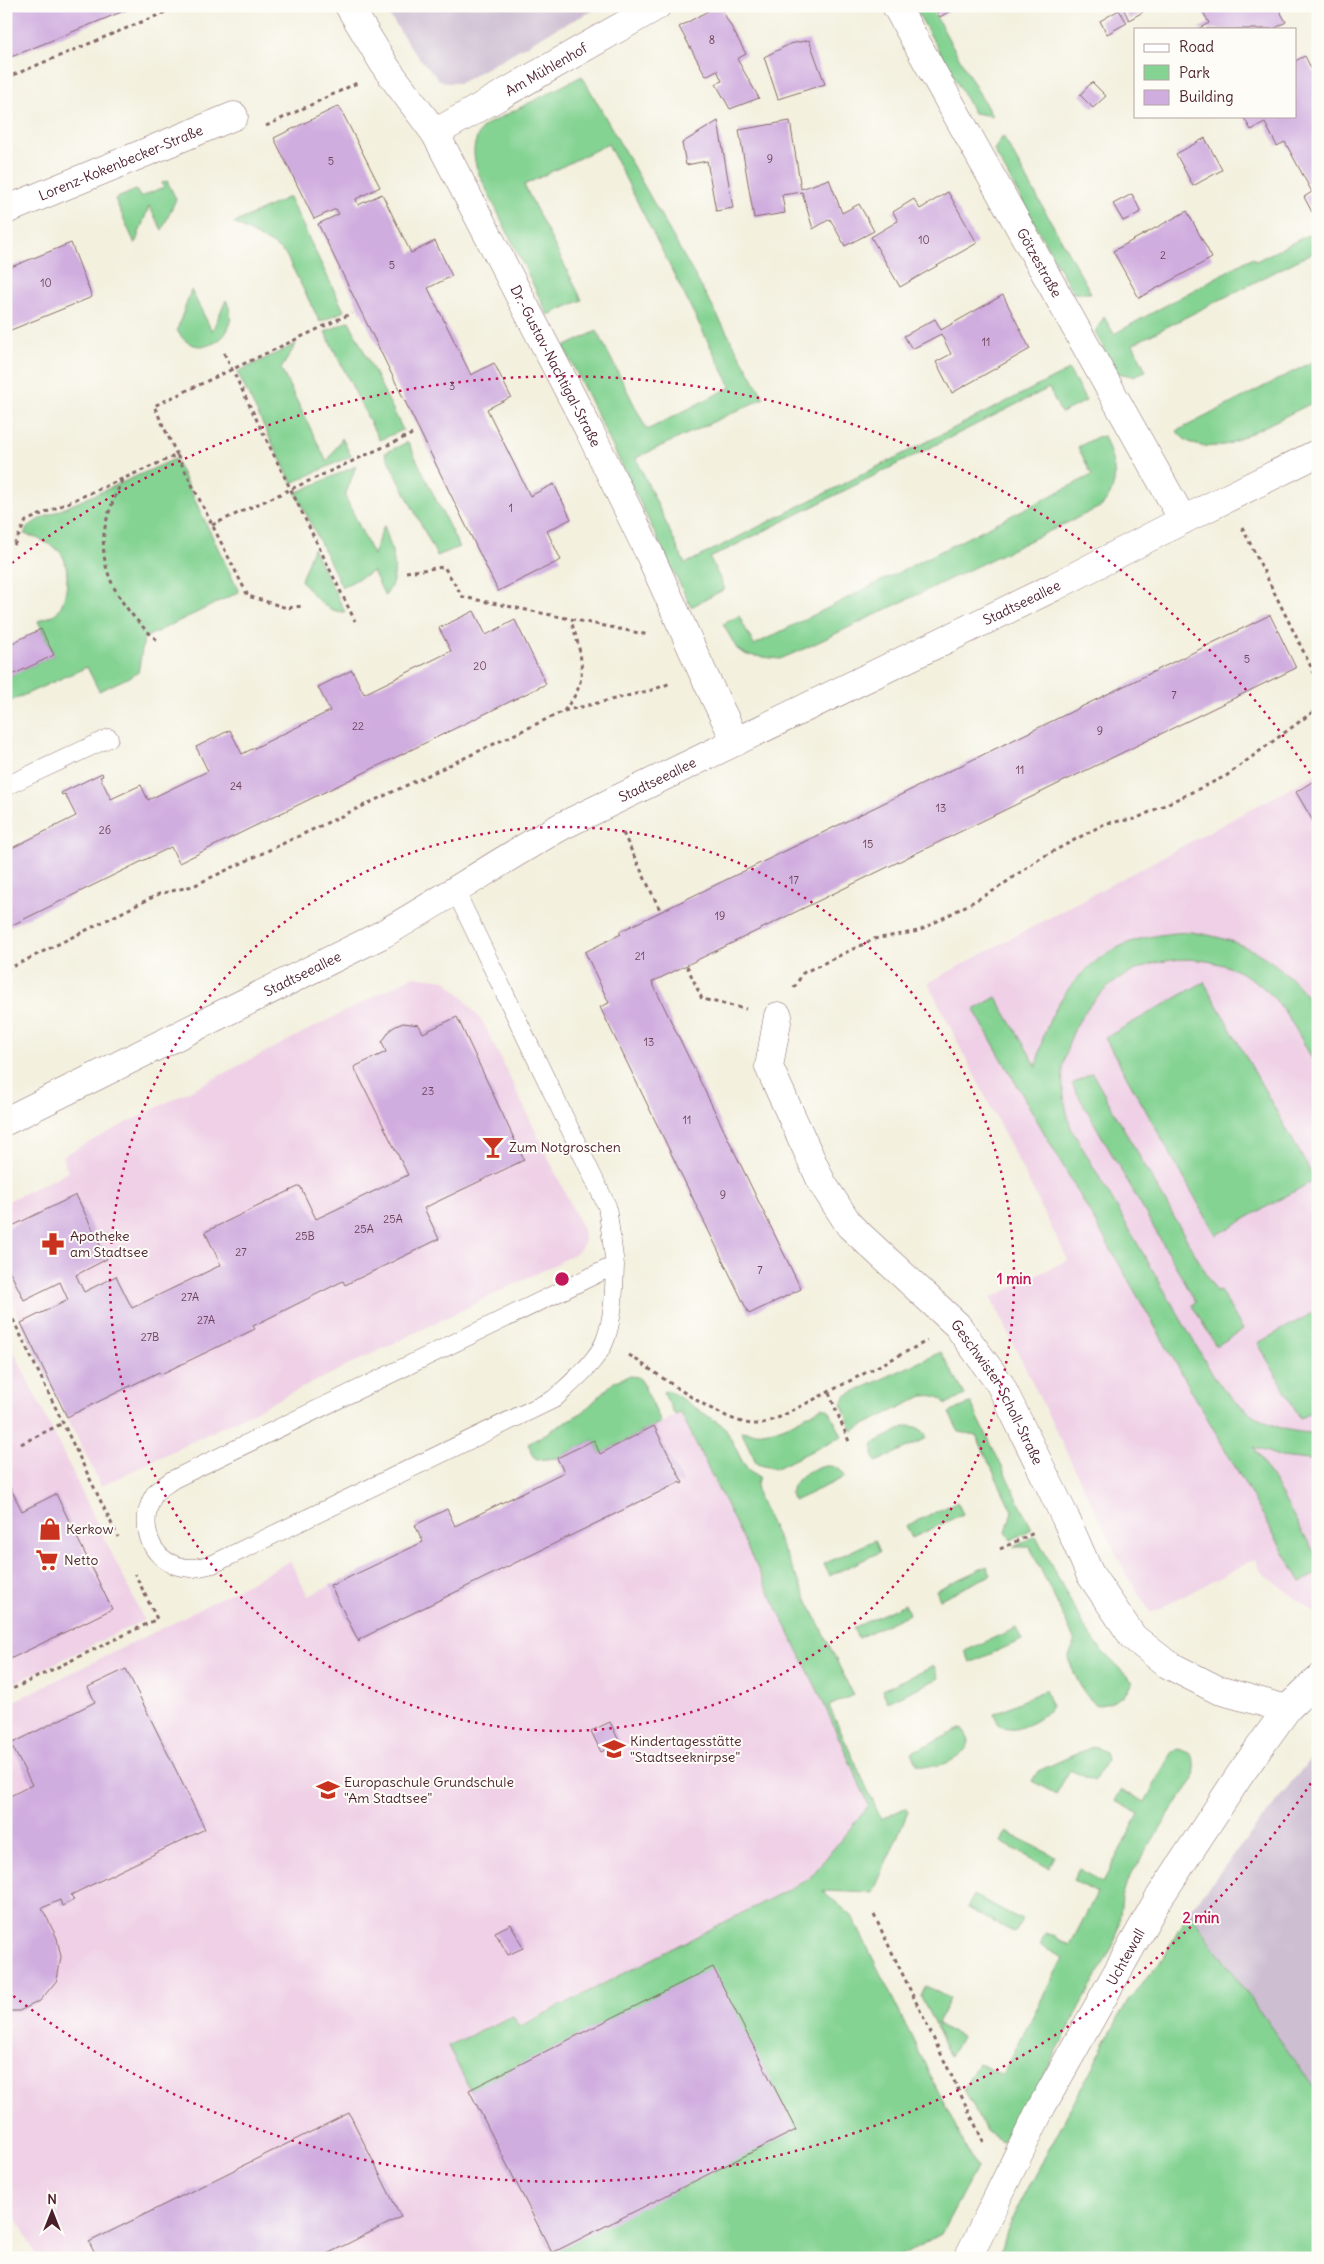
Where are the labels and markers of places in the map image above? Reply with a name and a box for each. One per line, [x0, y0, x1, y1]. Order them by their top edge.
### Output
bar icon: Zum Notgroschen [480, 1134, 506, 1160]
place label: Zum Notgroschen [509, 1138, 621, 1156]
place label: Apotheke am Stadtsee [70, 1227, 148, 1261]
pharmacy icon: Apotheke am Stadtsee [40, 1231, 66, 1257]
centre of rings [553, 1270, 571, 1288]
shop icon: Kerkow [37, 1516, 63, 1542]
place label: Kerkow [66, 1520, 113, 1538]
supermarket icon: Netto [34, 1547, 60, 1573]
place label: Netto [64, 1551, 99, 1569]
place label: Kindertagesstätte "Stadtseeknirpse" [630, 1732, 742, 1766]
school or university icon: Kindertagesstätte "Stadtseeknirpse" [601, 1736, 627, 1762]
place label: Europaschule Grundschule "Am Stadtsee" [344, 1773, 514, 1807]
school or university icon: Europaschule Grundschule "Am Stadtsee" [315, 1777, 341, 1803]

